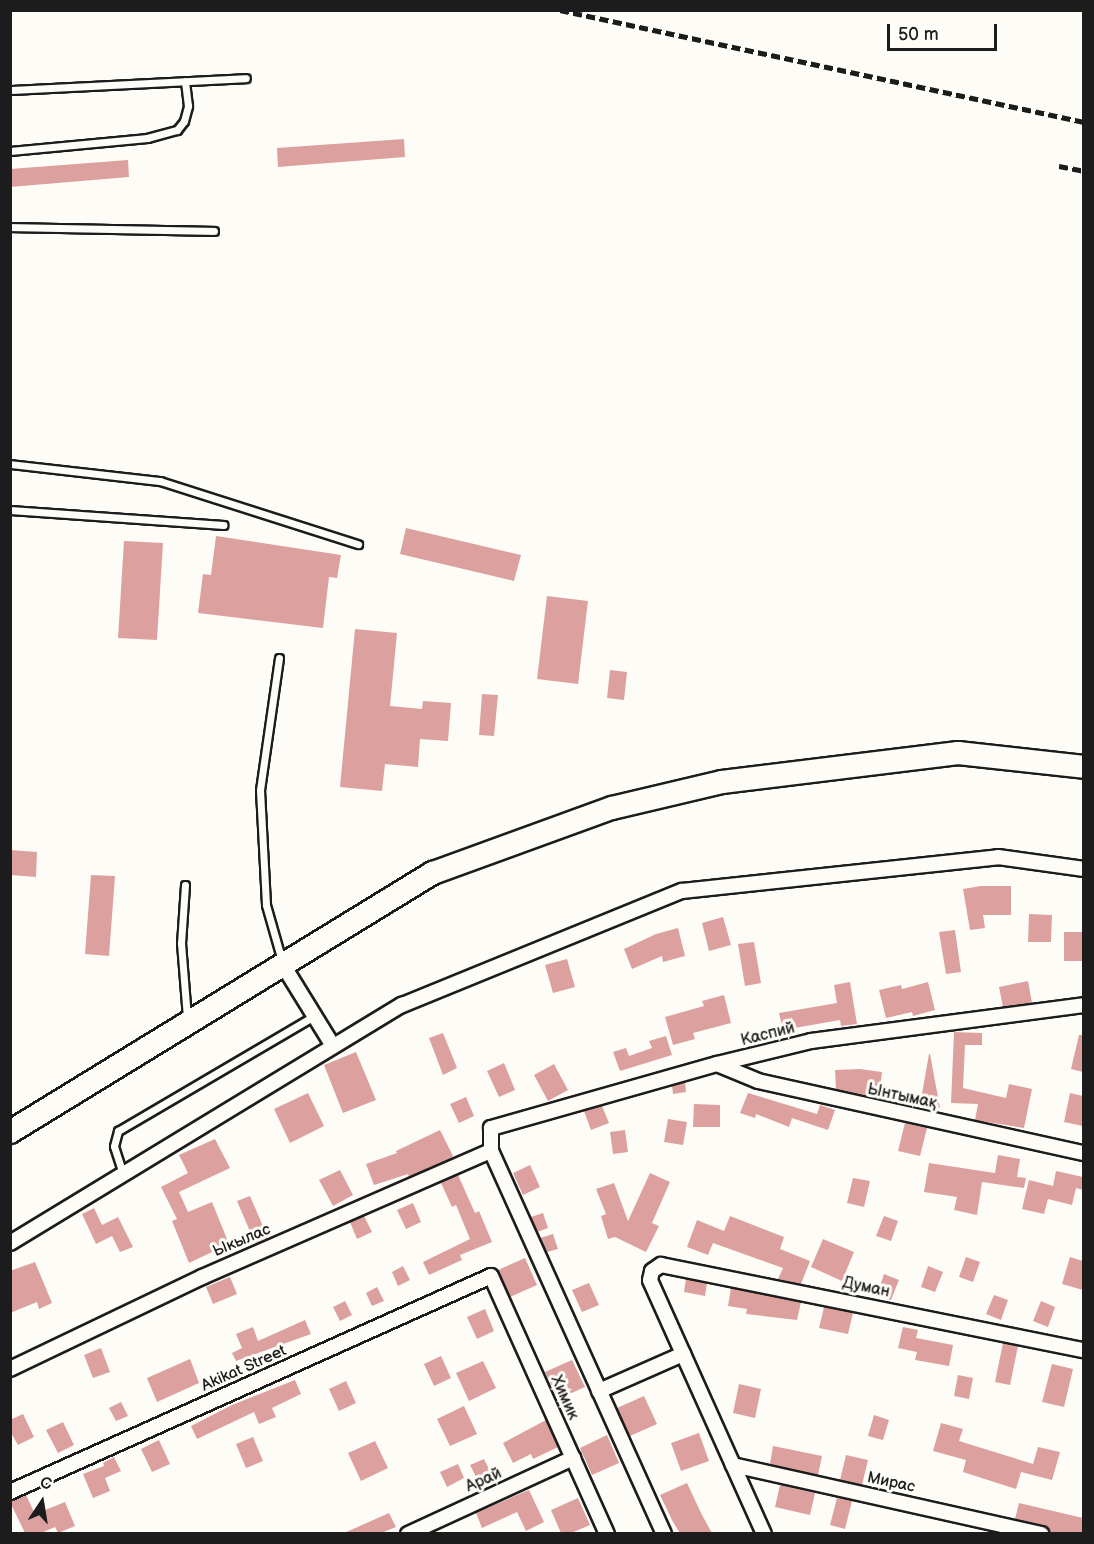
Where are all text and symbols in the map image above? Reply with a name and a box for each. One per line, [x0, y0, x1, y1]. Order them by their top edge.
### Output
scale bar [890, 12, 1000, 50]
text: 50 m [898, 24, 939, 45]
street label: Каспий [739, 1019, 797, 1051]
street label: Ынтымақ [866, 1080, 938, 1114]
street label: Ыкылас [210, 1220, 274, 1262]
street label: Думан [841, 1274, 891, 1302]
street label: Akikat Street [198, 1342, 290, 1396]
street label: Химик [546, 1373, 582, 1423]
street label: Арай [463, 1464, 505, 1498]
street label: Мирас [865, 1469, 917, 1497]
north arrow [12, 1472, 72, 1532]
text: С [38, 1473, 53, 1494]

